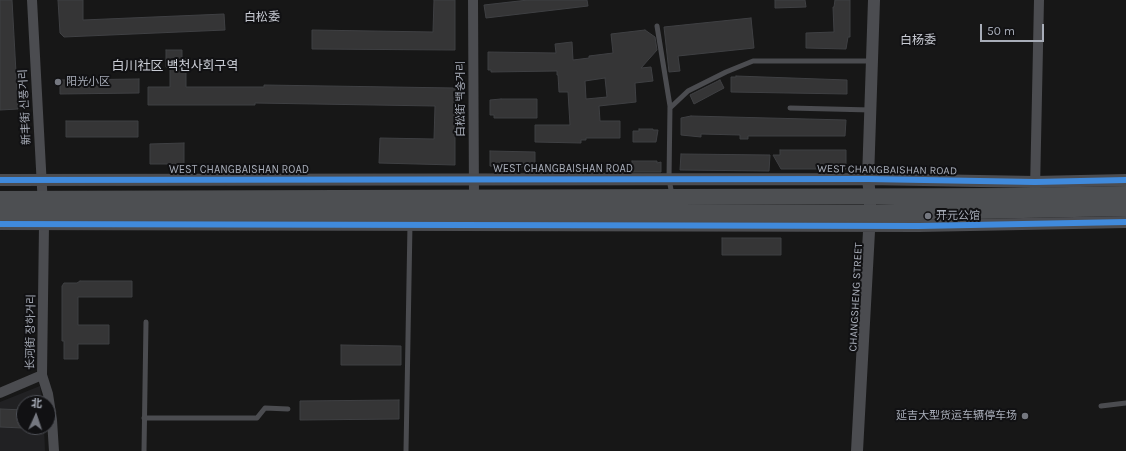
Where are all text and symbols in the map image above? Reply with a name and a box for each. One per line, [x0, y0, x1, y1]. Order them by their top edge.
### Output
district label: 白松委 [244, 11, 280, 25]
scale bar [982, 16, 1046, 42]
text: 50 m [987, 24, 1015, 38]
district label: 白杨委 [900, 34, 936, 48]
district label: 白川社区 백천사회구역 [112, 58, 238, 74]
street label: 白松街 백송거리 [454, 61, 468, 137]
street label: 新丰街 신풍거리 [16, 69, 34, 145]
place label: 阳光小区 [66, 75, 110, 89]
marker: 阳光小区 [53, 77, 63, 87]
street label: WEST CHANGBAISHAN ROAD [493, 162, 633, 176]
street label: WEST CHANGBAISHAN ROAD [817, 162, 957, 178]
street label: WEST CHANGBAISHAN ROAD [169, 163, 309, 177]
place label: 开元公馆 [936, 209, 980, 223]
marker: 开元公馆 [923, 211, 933, 221]
street label: CHANGSHENG STREET [847, 242, 865, 352]
street label: 长河街 장하거리 [24, 294, 38, 370]
north arrow [16, 395, 56, 435]
text: 北 [31, 397, 42, 410]
place label: 延吉大型货运车辆停车场 [896, 409, 1017, 423]
marker: 延吉大型货运车辆停车场 [1020, 411, 1030, 421]

